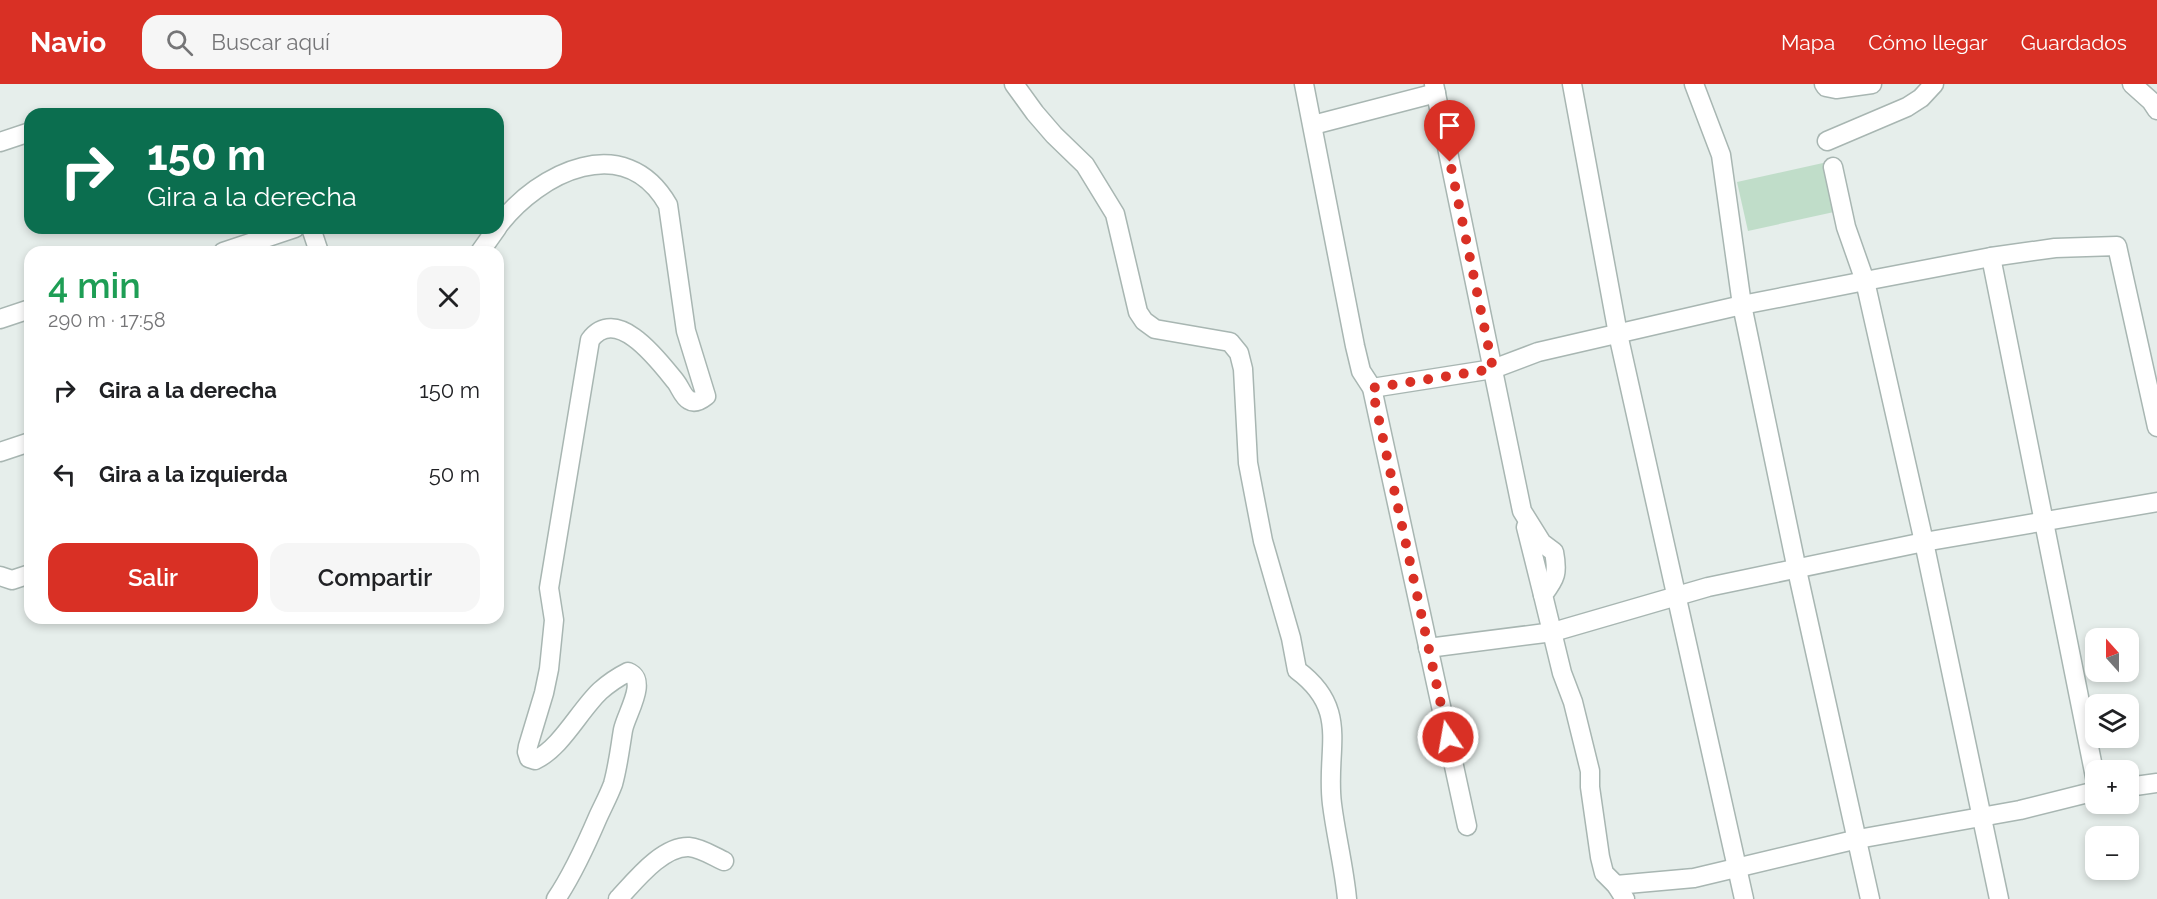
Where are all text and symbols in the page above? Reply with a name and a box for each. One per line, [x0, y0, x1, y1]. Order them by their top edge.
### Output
search box [142, 15, 562, 69]
text: Navio [30, 26, 106, 59]
icon: search [163, 26, 196, 59]
text: Buscar aquí [211, 29, 330, 55]
text: Mapa [1781, 30, 1835, 55]
text: Cómo llegar [1868, 30, 1988, 55]
text: Guardados [2021, 30, 2127, 55]
pin [1424, 100, 1475, 162]
icon: arrive [1433, 109, 1466, 142]
text: 150 m [147, 131, 266, 180]
icon: right [48, 132, 126, 210]
text: Gira a la derecha [147, 181, 357, 212]
text: 4 min [48, 264, 141, 306]
button: close [417, 266, 480, 329]
text: 290 m · 17:58 [48, 308, 166, 332]
icon: right [48, 374, 81, 407]
text: Gira a la derecha [99, 377, 277, 403]
text: 150 m [419, 377, 480, 403]
icon: left [48, 458, 81, 491]
text: Gira a la izquierda [99, 461, 288, 487]
text: 50 m [429, 461, 480, 487]
button: Salir [48, 543, 258, 612]
button: Compartir [270, 543, 480, 612]
north arrow [2085, 628, 2139, 682]
map controls [2085, 628, 2139, 880]
button: layers [2085, 694, 2139, 748]
position arrow [1416, 705, 1480, 769]
button: + [2085, 760, 2139, 814]
button: − [2085, 826, 2139, 880]

